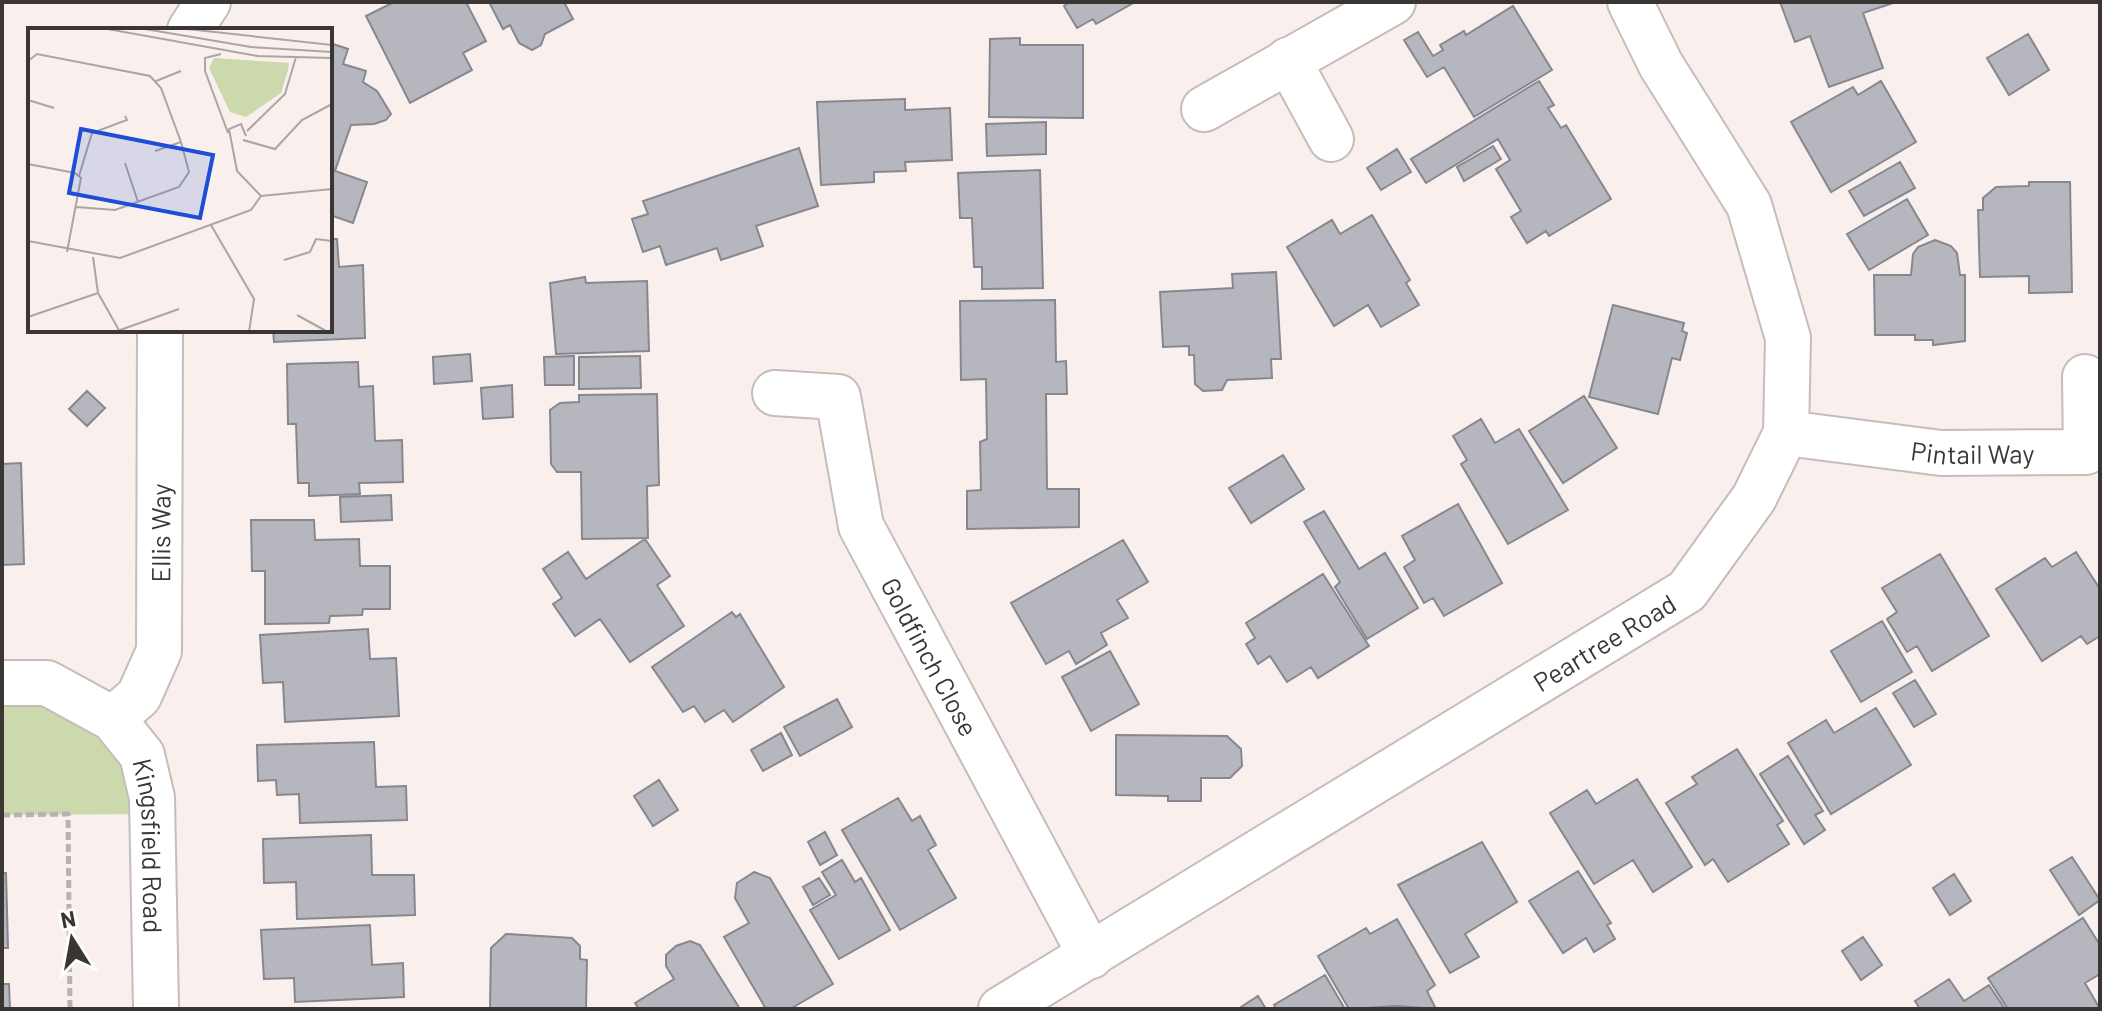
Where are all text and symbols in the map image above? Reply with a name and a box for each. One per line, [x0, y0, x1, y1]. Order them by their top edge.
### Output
inset map [28, 28, 332, 332]
street label: Pintail Way [1909, 434, 2035, 469]
street label: Ellis Way [144, 484, 175, 582]
street label: Goldfinch Close [876, 572, 986, 741]
street label: Peartree Road [1527, 587, 1681, 697]
street label: Kingsfield Road [128, 755, 170, 933]
north arrow [32, 899, 112, 979]
text: N [58, 904, 78, 933]

